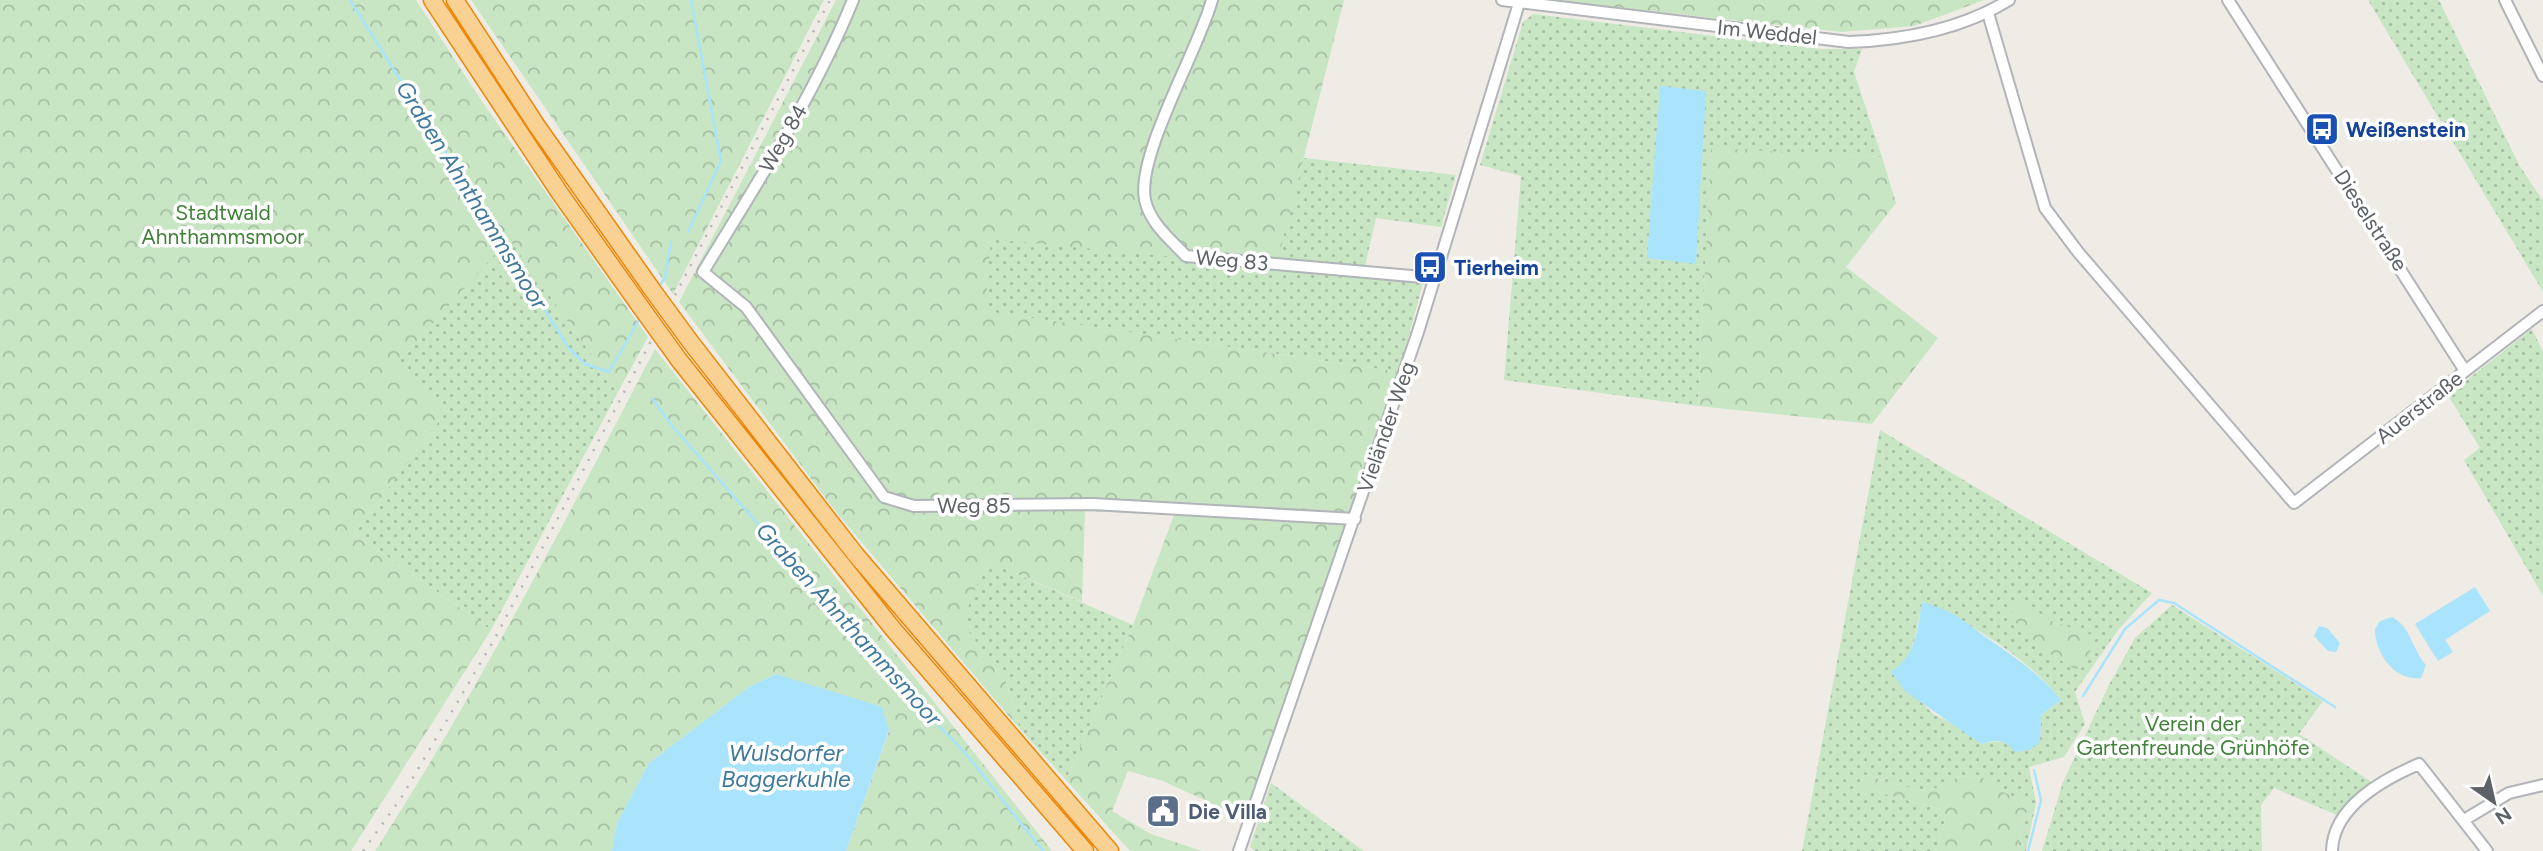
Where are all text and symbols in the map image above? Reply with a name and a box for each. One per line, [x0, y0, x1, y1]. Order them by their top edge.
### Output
street label: Im Weddel [1716, 14, 1818, 50]
water label: Graben Ahnthammsmoor [390, 76, 554, 315]
street label: Weg 84 [754, 100, 812, 176]
bus stop icon: Weißenstein [2303, 110, 2341, 148]
place label: Weißenstein [2346, 117, 2466, 142]
street label: Dieselstraße [2329, 165, 2413, 275]
park label: Stadtwald Ahnthammsmoor [142, 200, 304, 249]
street label: Weg 83 [1195, 244, 1269, 276]
bus stop icon: Tierheim [1411, 248, 1449, 286]
place label: Tierheim [1454, 255, 1539, 280]
street label: Vieländer Weg [1352, 358, 1420, 496]
street label: Auerstraße [2371, 365, 2467, 449]
street label: Weg 85 [937, 493, 1011, 518]
water label: Graben Ahnthammsmoor [750, 517, 949, 732]
park label: Verein der Gartenfreunde Grünhöfe [2076, 711, 2310, 760]
water label: Wulsdorfer Baggerkuhle [721, 739, 851, 793]
north arrow [2459, 767, 2529, 837]
public building icon: Die Villa [1144, 792, 1182, 830]
place label: Die Villa [1188, 799, 1267, 824]
text: N [2491, 802, 2516, 829]

